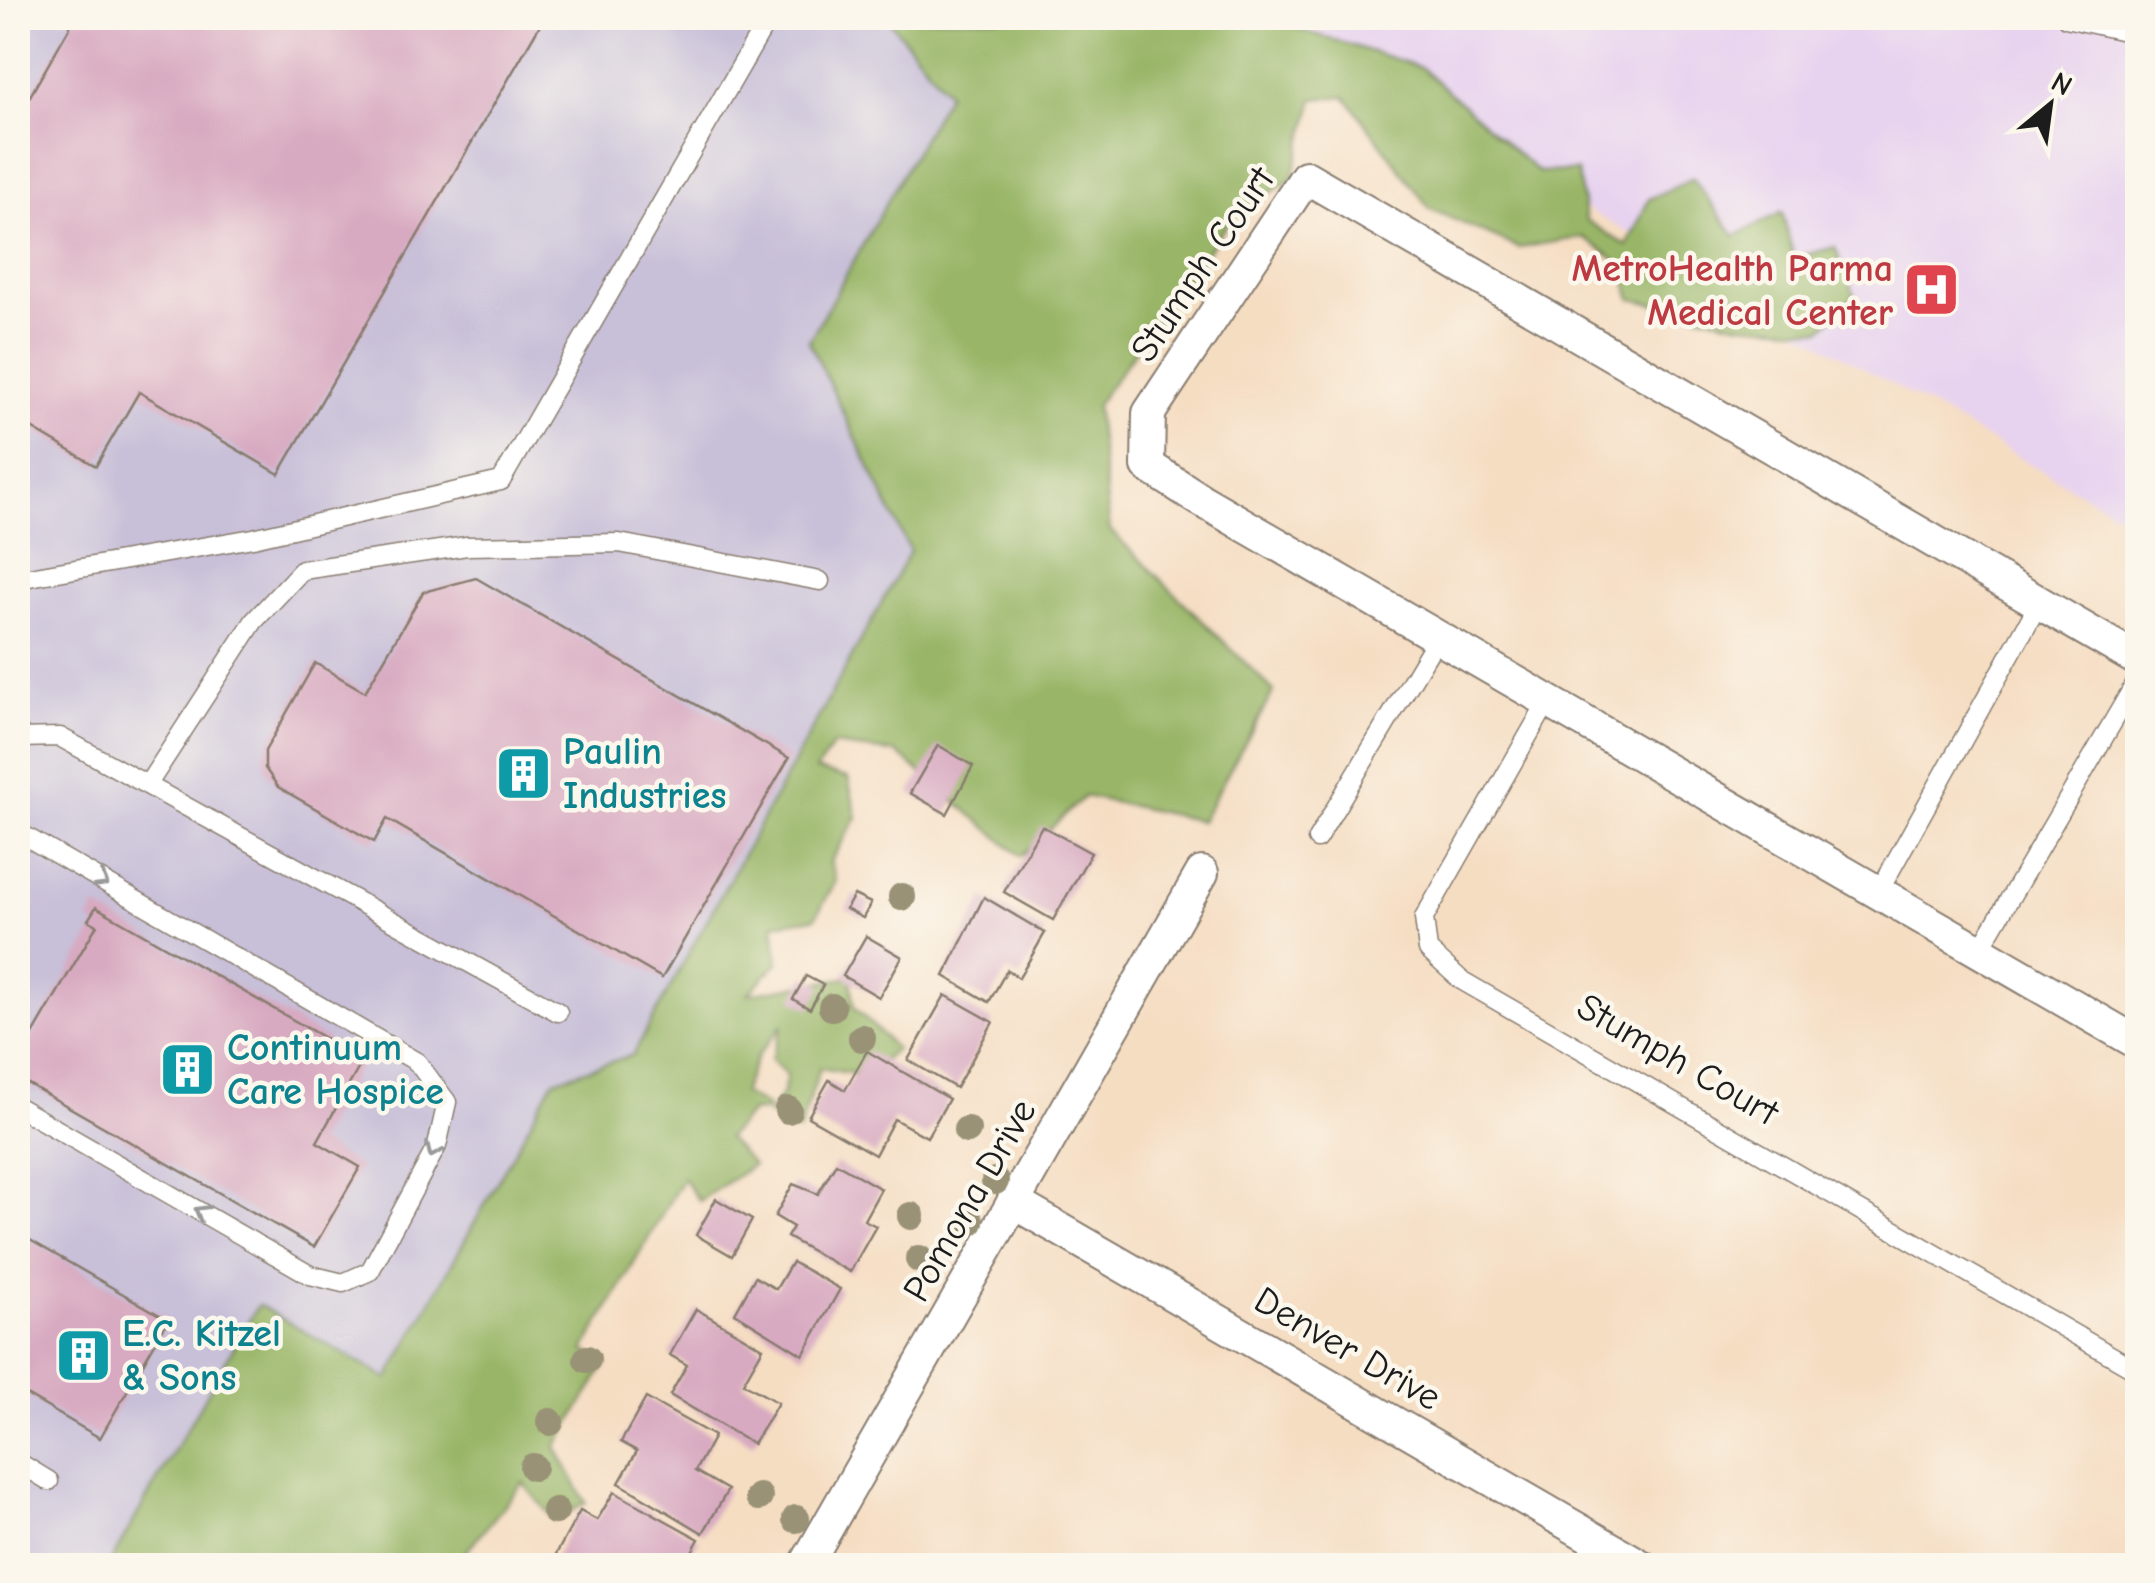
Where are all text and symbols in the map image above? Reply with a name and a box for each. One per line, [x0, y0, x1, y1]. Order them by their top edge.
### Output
north arrow [2000, 55, 2100, 155]
text: N [2046, 66, 2077, 102]
street label: Stumph Court [1122, 158, 1285, 370]
place label: MetroHealth Parma Medical Center [1572, 247, 1894, 335]
hospital icon: MetroHealth Parma Medical Center [1902, 260, 1962, 320]
place label: Paulin Industries [563, 730, 727, 818]
building icon: Paulin Industries [494, 743, 554, 803]
one-way arrow [91, 869, 109, 888]
street label: Stumph Court [1569, 985, 1787, 1136]
place label: Continuum Care Hospice [227, 1026, 444, 1114]
building icon: Continuum Care Hospice [158, 1039, 218, 1099]
street label: Pomona Drive [894, 1091, 1046, 1310]
one-way arrow [425, 1141, 445, 1159]
one-way arrow [193, 1205, 211, 1224]
street label: Denver Drive [1247, 1278, 1448, 1420]
place label: E.C. Kitzel & Sons [122, 1312, 281, 1400]
building icon: E.C. Kitzel & Sons [53, 1325, 113, 1385]

